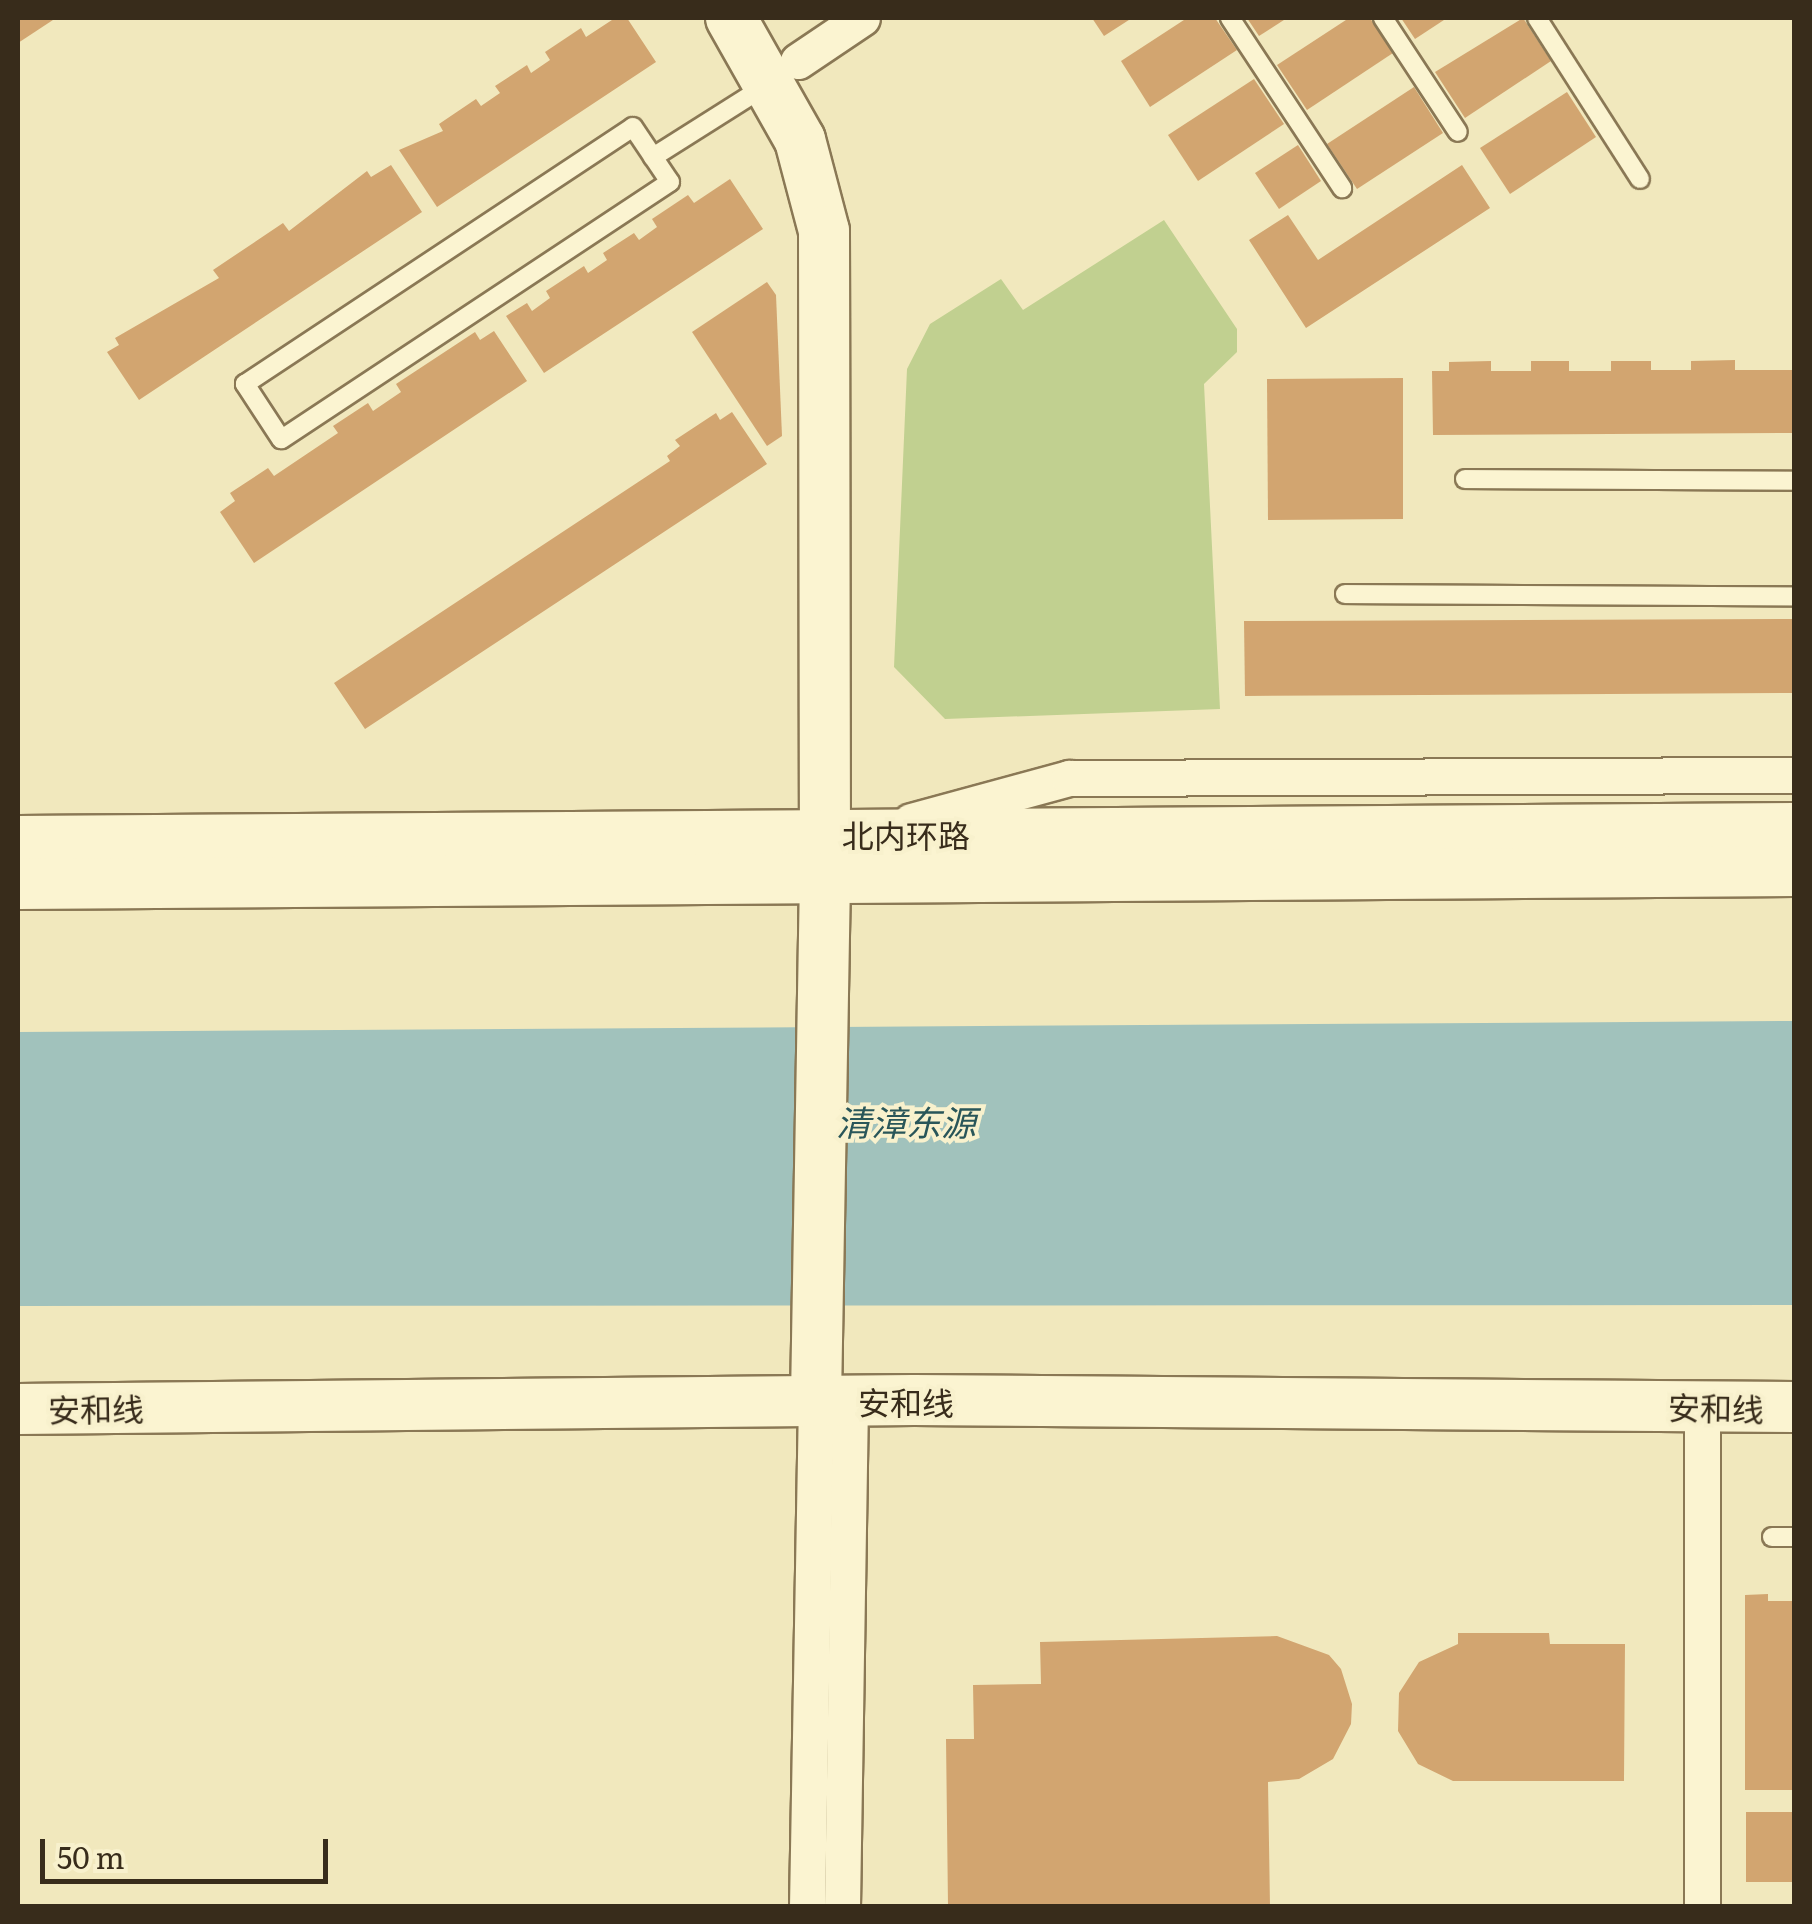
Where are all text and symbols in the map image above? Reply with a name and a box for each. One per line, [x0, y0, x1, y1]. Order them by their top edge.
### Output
street label: 北内环路 [842, 815, 970, 853]
water label: 清漳东源 [836, 1100, 976, 1142]
street label: 安和线 [858, 1382, 954, 1420]
street label: 安和线 [1668, 1387, 1764, 1427]
street label: 安和线 [48, 1388, 144, 1428]
scale bar [45, 1819, 332, 1881]
text: 50 m [57, 1834, 125, 1878]

